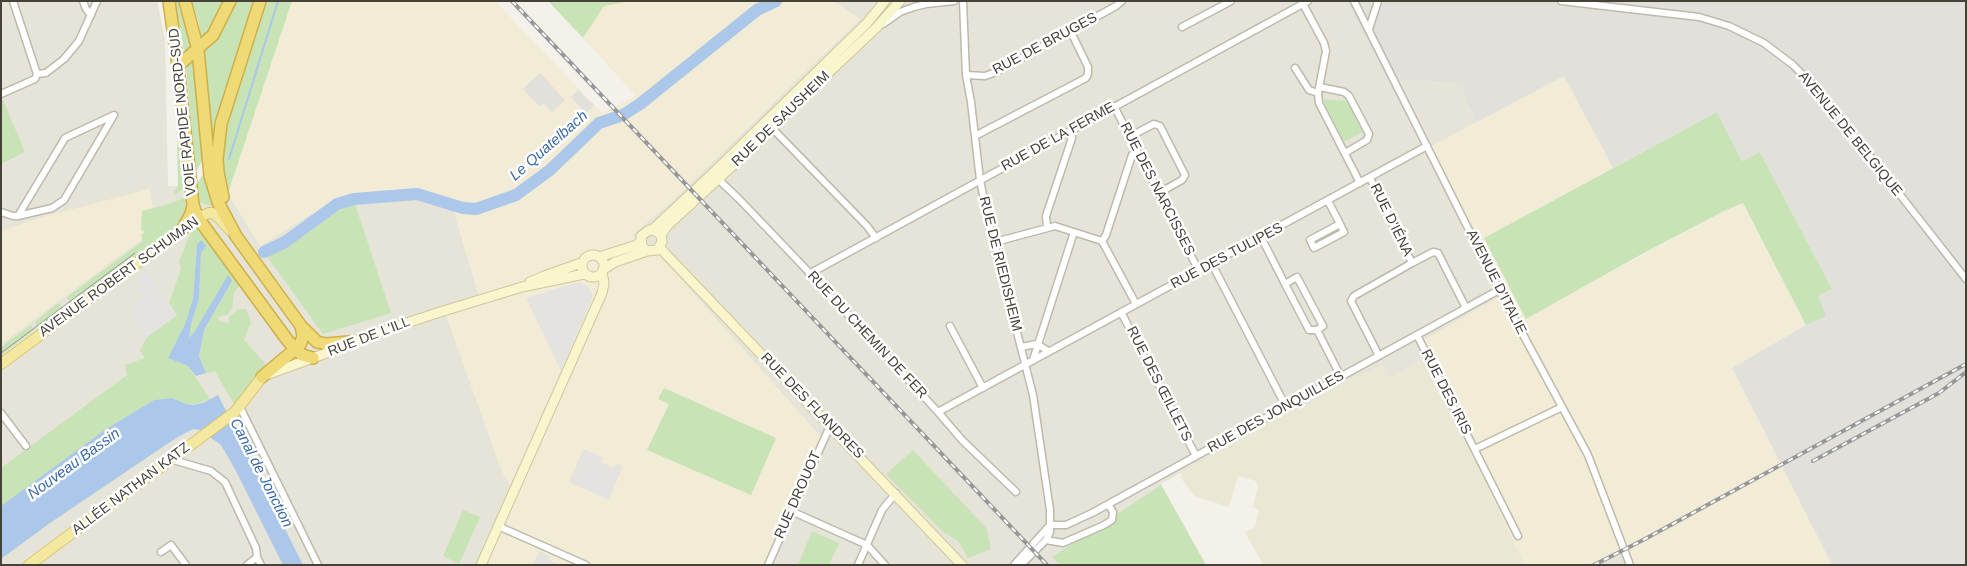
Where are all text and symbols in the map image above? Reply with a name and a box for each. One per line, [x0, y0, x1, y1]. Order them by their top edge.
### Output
street label: RUE DE BRUGES [990, 9, 1100, 79]
street label: VOIE RAPIDE NORD-SUD [166, 27, 200, 197]
street label: RUE DE SAUSHEIM [728, 68, 834, 170]
street label: AVENUE DE BELGIQUE [1795, 68, 1905, 200]
street label: RUE DE LA FERME [998, 99, 1118, 175]
water label: Le Quatelbach [506, 107, 592, 185]
street label: RUE DES NARCISSES [1116, 120, 1198, 258]
street label: RUE D'IÉNA [1366, 181, 1416, 259]
street label: RUE DE RIEDISHEIM [975, 195, 1025, 333]
street label: AVENUE ROBERT SCHUMAN [36, 213, 202, 341]
street label: RUE DES TULIPES [1168, 219, 1286, 293]
street label: AVENUE D'ITALIE [1462, 227, 1530, 337]
street label: RUE DU CHEMIN DE FER [804, 268, 930, 402]
street label: RUE DE L'ILL [326, 314, 412, 360]
street label: RUE DES ŒILLETS [1123, 324, 1195, 444]
street label: RUE DES IRIS [1417, 347, 1475, 437]
street label: RUE DES FLANDRES [757, 350, 867, 462]
street label: RUE DES JONQUILLES [1205, 368, 1347, 456]
water label: Canal de Jonction [226, 415, 296, 531]
water label: Nouveau Bassin [25, 425, 123, 503]
street label: ALLÉE NATHAN KATZ [69, 439, 193, 539]
street label: RUE DROUOT [771, 449, 825, 541]

